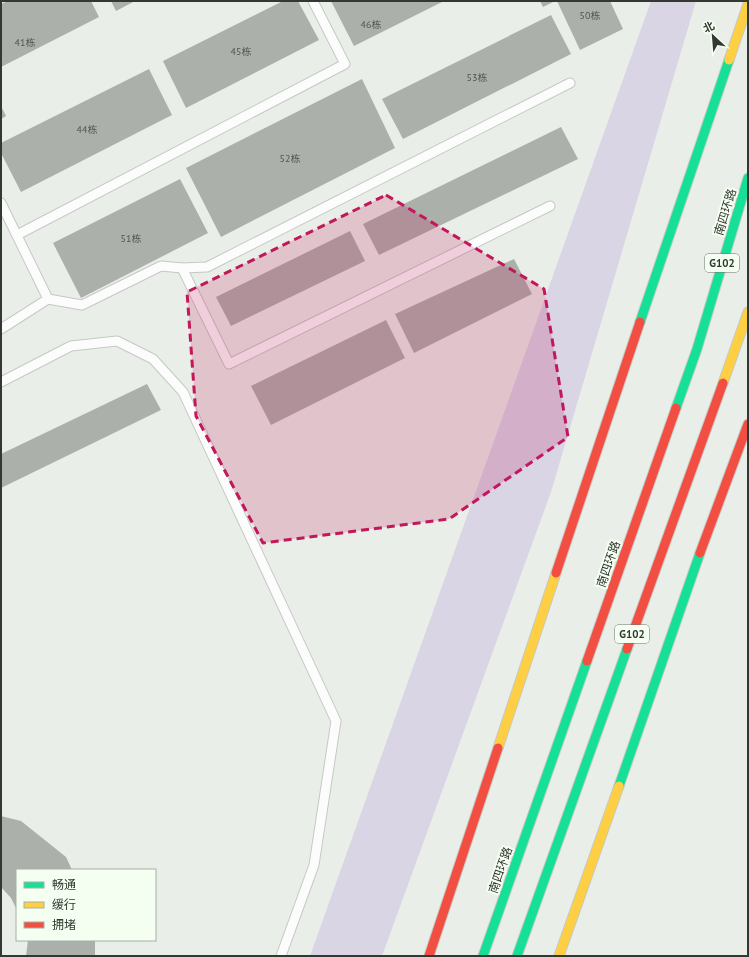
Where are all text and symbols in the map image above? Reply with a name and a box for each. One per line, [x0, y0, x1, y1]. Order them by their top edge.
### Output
house number: 50栋 [580, 9, 600, 22]
north arrow [693, 16, 733, 56]
house number: 46栋 [361, 18, 381, 31]
text: 北 [701, 18, 717, 36]
house number: 41栋 [15, 36, 35, 49]
house number: 45栋 [231, 45, 251, 58]
house number: 53栋 [467, 71, 487, 84]
house number: 44栋 [77, 123, 97, 136]
house number: 52栋 [280, 152, 300, 165]
street label: 南四环路 [711, 187, 739, 237]
house number: 51栋 [121, 232, 141, 245]
road number: G102 [705, 254, 739, 272]
street label: 南四环路 [593, 539, 623, 589]
road number: G102 [615, 625, 649, 643]
street label: 南四环路 [485, 845, 515, 895]
legend [16, 869, 156, 941]
text: 畅通 [52, 877, 76, 892]
text: 缓行 [52, 897, 76, 912]
text: 拥堵 [52, 917, 76, 932]

